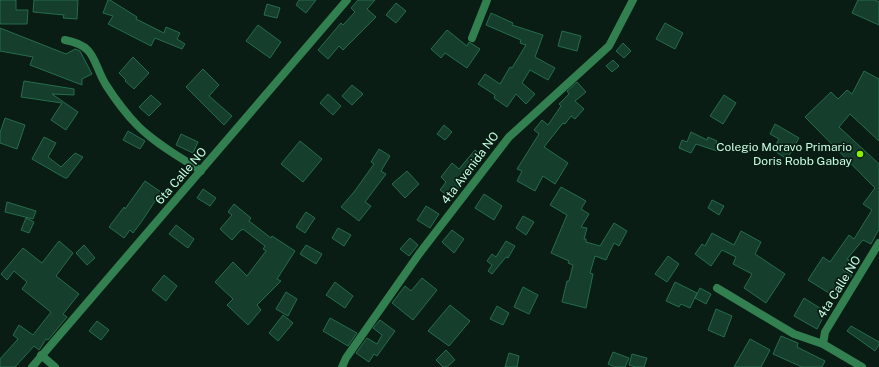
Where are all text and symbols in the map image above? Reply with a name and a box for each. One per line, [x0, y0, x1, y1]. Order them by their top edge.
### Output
street label: 4ta Avenida NO [438, 129, 502, 207]
place label: Colegio Moravo Primario Doris Robb Gabay [716, 140, 853, 168]
street label: 6ta Calle NO [153, 145, 210, 207]
marker: Colegio Moravo Primario Doris Robb Gabay [855, 149, 865, 159]
street label: 4ta Calle NO [814, 253, 864, 321]

